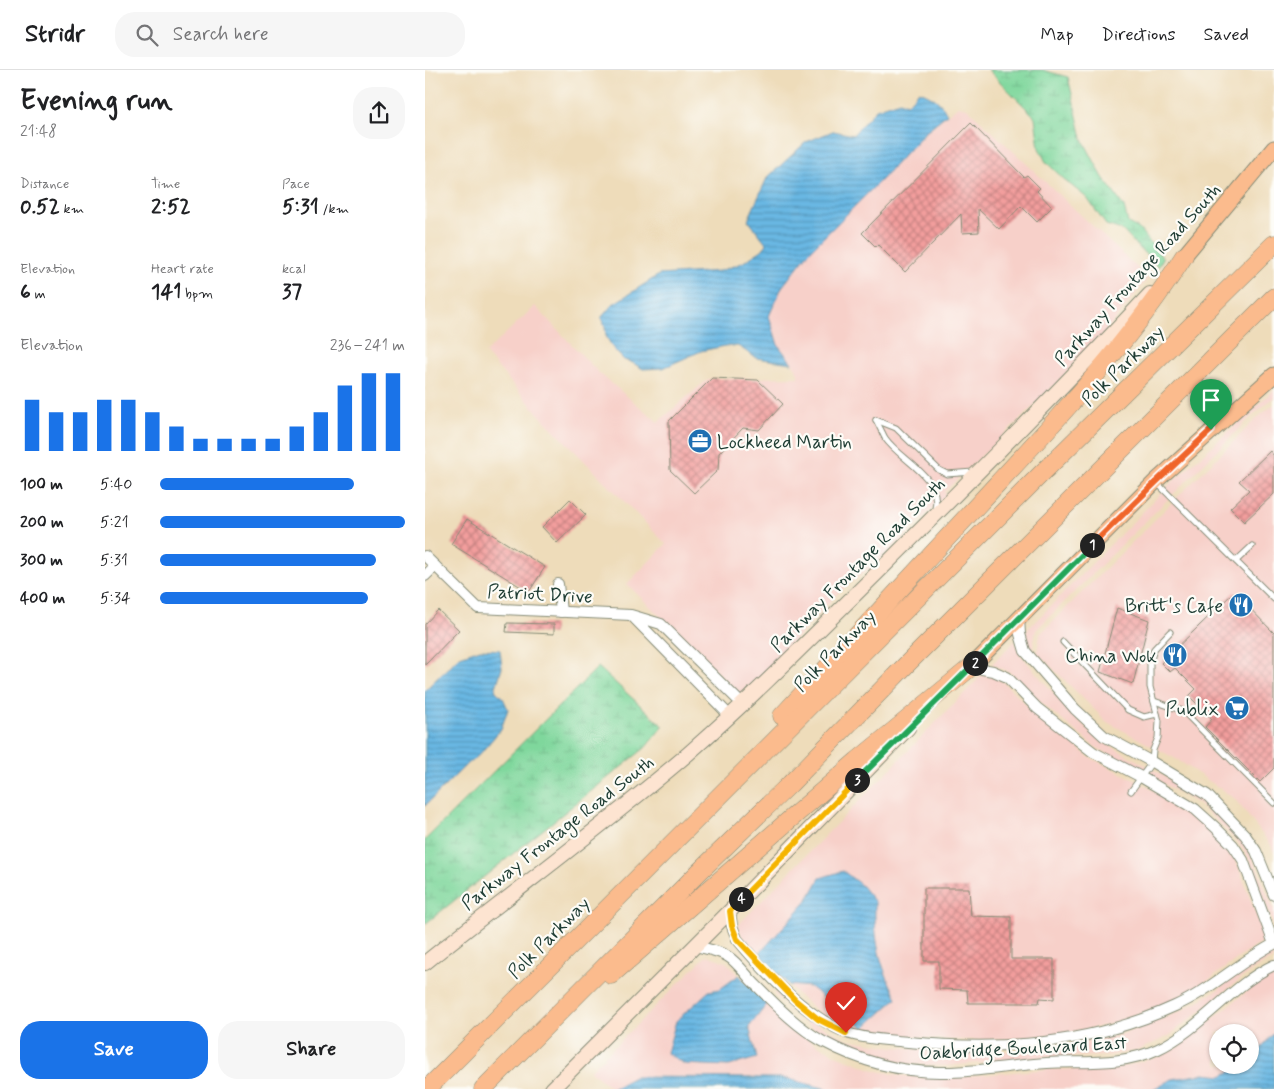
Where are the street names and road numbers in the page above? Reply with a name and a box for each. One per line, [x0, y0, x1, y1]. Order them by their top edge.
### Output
street label: Parkway Frontage Road South [1049, 178, 1229, 373]
street label: Polk Parkway [1076, 320, 1170, 412]
street label: Parkway Frontage Road South [765, 472, 952, 659]
street label: Patriot Drive [487, 579, 593, 610]
street label: Polk Parkway [789, 605, 881, 697]
street label: Parkway Frontage Road South [456, 750, 661, 918]
street label: Polk Parkway [503, 892, 595, 984]
street label: Oakbridge Boulevard East [919, 1031, 1128, 1069]

